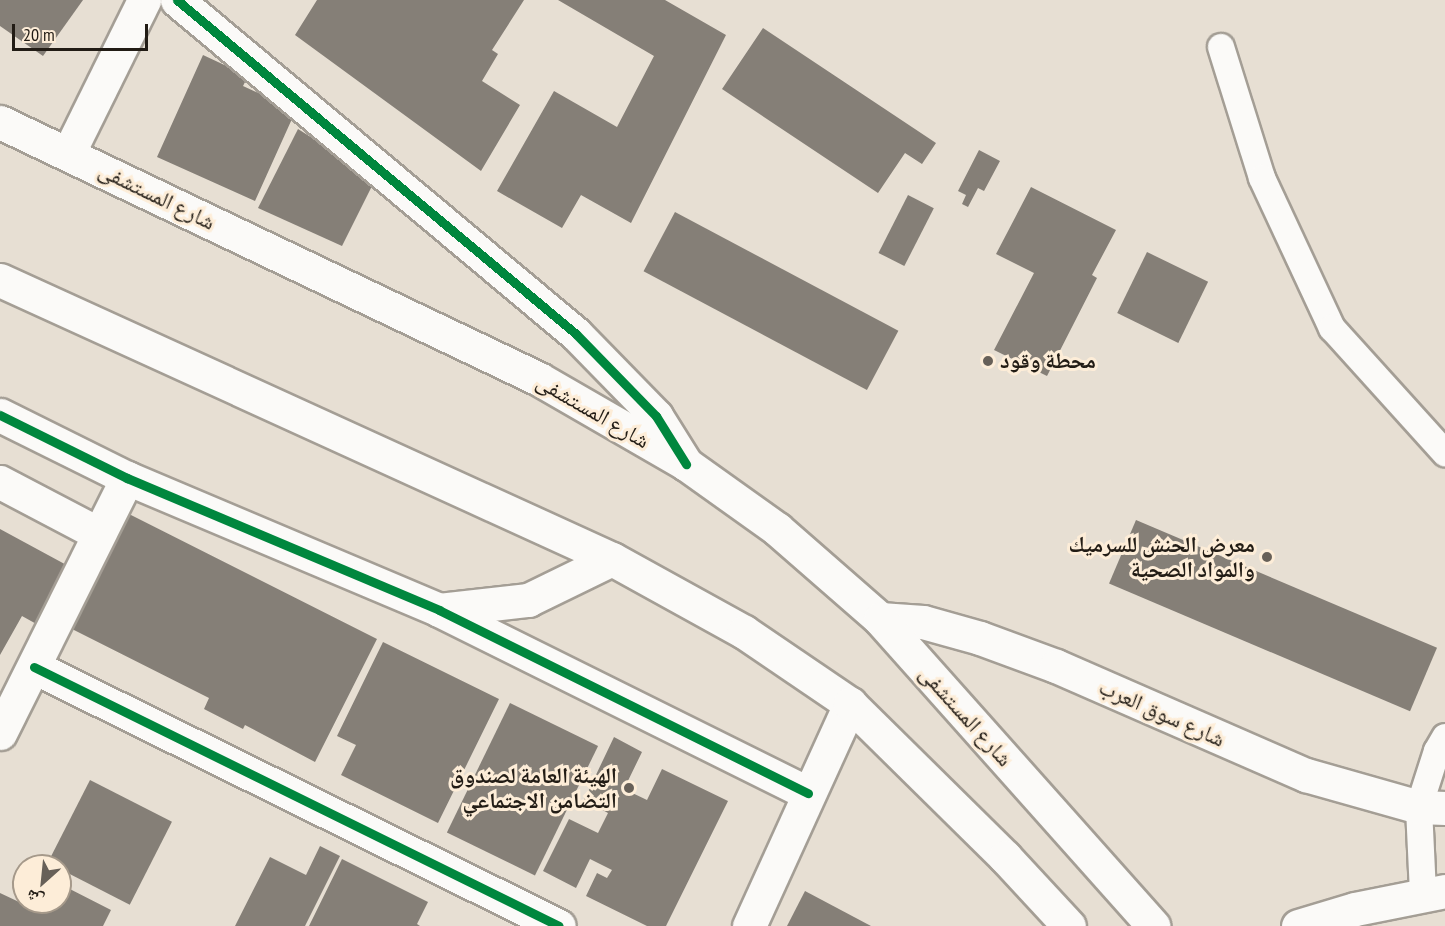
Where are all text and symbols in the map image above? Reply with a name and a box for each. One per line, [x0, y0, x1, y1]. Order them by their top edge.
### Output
scale bar [15, 12, 152, 50]
text: 20 m [23, 23, 55, 46]
street label: شارع المستشفى [95, 156, 219, 236]
place label: محطة وقود [1000, 348, 1096, 374]
marker: محطة وقود [981, 354, 995, 368]
street label: شارع المستشفى [532, 368, 654, 454]
place label: معرض الحنش للسرميك والمواد الصحية [1068, 531, 1255, 582]
marker: معرض الحنش للسرميك والمواد الصحية [1260, 550, 1274, 564]
street label: شارع المستشفى [914, 660, 1018, 772]
street label: شارع سوق العرب [1095, 673, 1229, 753]
place label: الهيئة العامة لصندوق التضامن الاجتماعي [450, 762, 617, 813]
marker: الهيئة العامة لصندوق التضامن الاجتماعي [622, 781, 636, 795]
north arrow [12, 854, 72, 914]
text: ش [23, 885, 47, 911]

